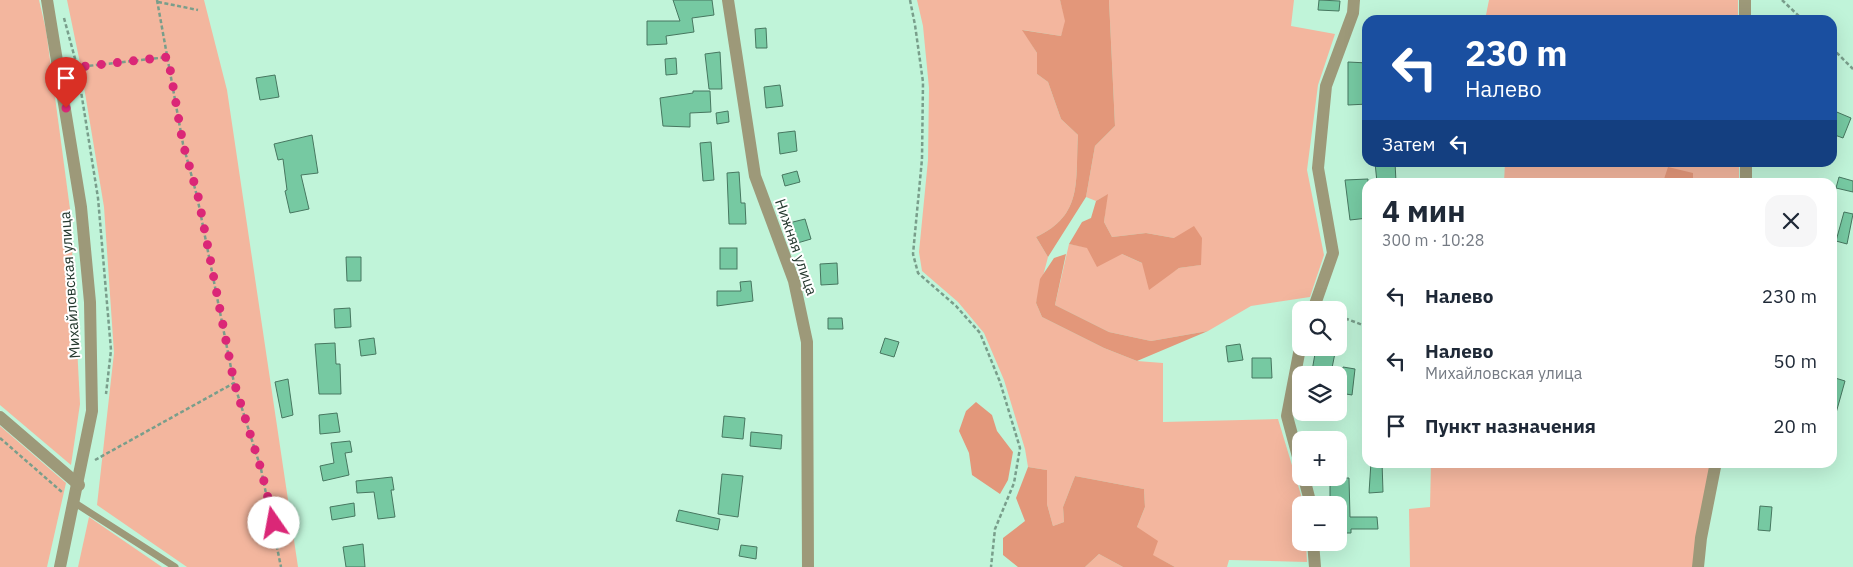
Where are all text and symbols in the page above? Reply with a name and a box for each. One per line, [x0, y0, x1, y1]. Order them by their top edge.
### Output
text: 230 m [1465, 30, 1568, 76]
icon: left [1382, 35, 1447, 100]
pin [45, 57, 87, 108]
icon: arrive [52, 64, 80, 92]
text: Налево [1465, 74, 1542, 103]
icon: left [1445, 130, 1473, 158]
text: Затем [1382, 132, 1435, 156]
text: 4 мин [1382, 191, 1466, 230]
button: close [1765, 195, 1817, 247]
street label: Нижняя улица [771, 196, 822, 298]
street label: Михайловская улица [55, 211, 84, 359]
text: 300 m · 10:28 [1382, 230, 1484, 250]
icon: left [1382, 282, 1410, 310]
text: Налево [1425, 284, 1494, 308]
text: 230 m [1762, 284, 1817, 308]
map controls [1292, 301, 1347, 551]
button: search [1292, 301, 1347, 356]
text: Налево [1425, 339, 1494, 363]
icon: left [1382, 347, 1410, 375]
text: 50 m [1773, 349, 1817, 373]
text: Михайловская улица [1425, 363, 1582, 383]
button: layers [1292, 366, 1347, 421]
icon: arrive [1382, 412, 1410, 440]
text: Пункт назначения [1425, 414, 1596, 438]
text: 20 m [1773, 414, 1817, 438]
button: + [1292, 431, 1347, 486]
position arrow [247, 496, 299, 548]
button: − [1292, 496, 1347, 551]

